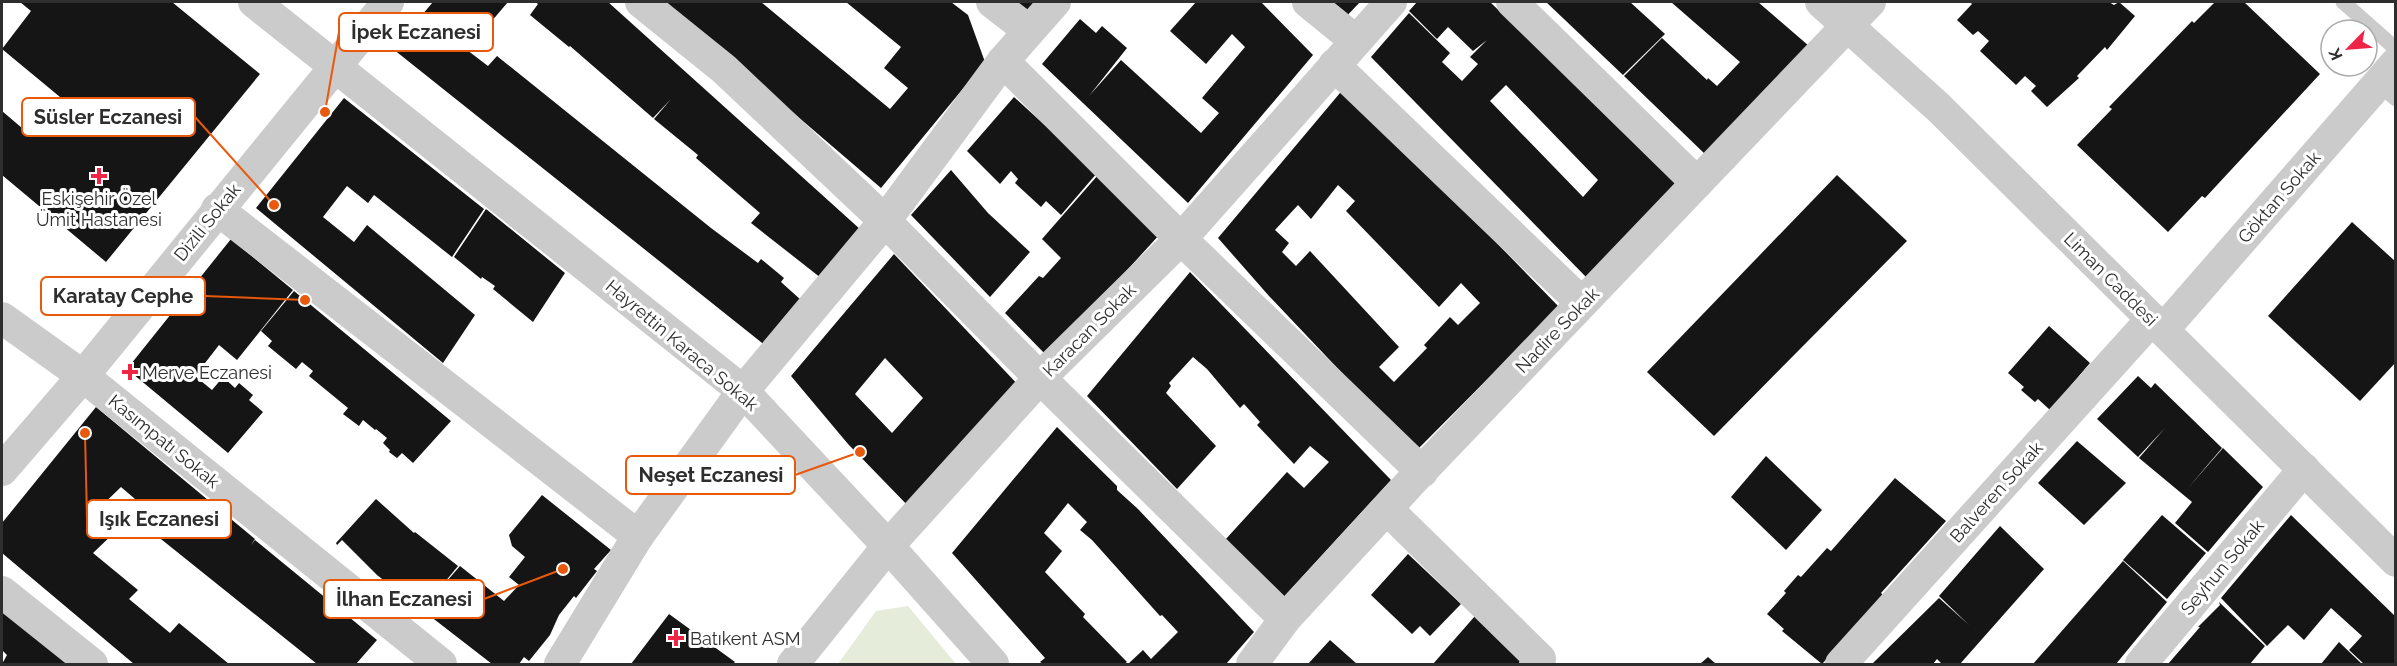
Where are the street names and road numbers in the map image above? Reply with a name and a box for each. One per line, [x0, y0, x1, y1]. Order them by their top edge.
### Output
street label: Göktan Sokak [2233, 147, 2325, 247]
street label: Dizili Sokak [169, 179, 245, 265]
street label: Liman Caddesi [2060, 228, 2162, 330]
street label: Hayrettin Karaca Sokak [602, 275, 763, 415]
street label: Karacan Sokak [1038, 279, 1140, 381]
street label: Nadire Sokak [1511, 283, 1603, 377]
street label: Kasımpatı Sokak [104, 390, 224, 492]
street label: Balveren Sokak [1945, 437, 2047, 547]
street label: Seyhun Sokak [2176, 515, 2268, 619]

